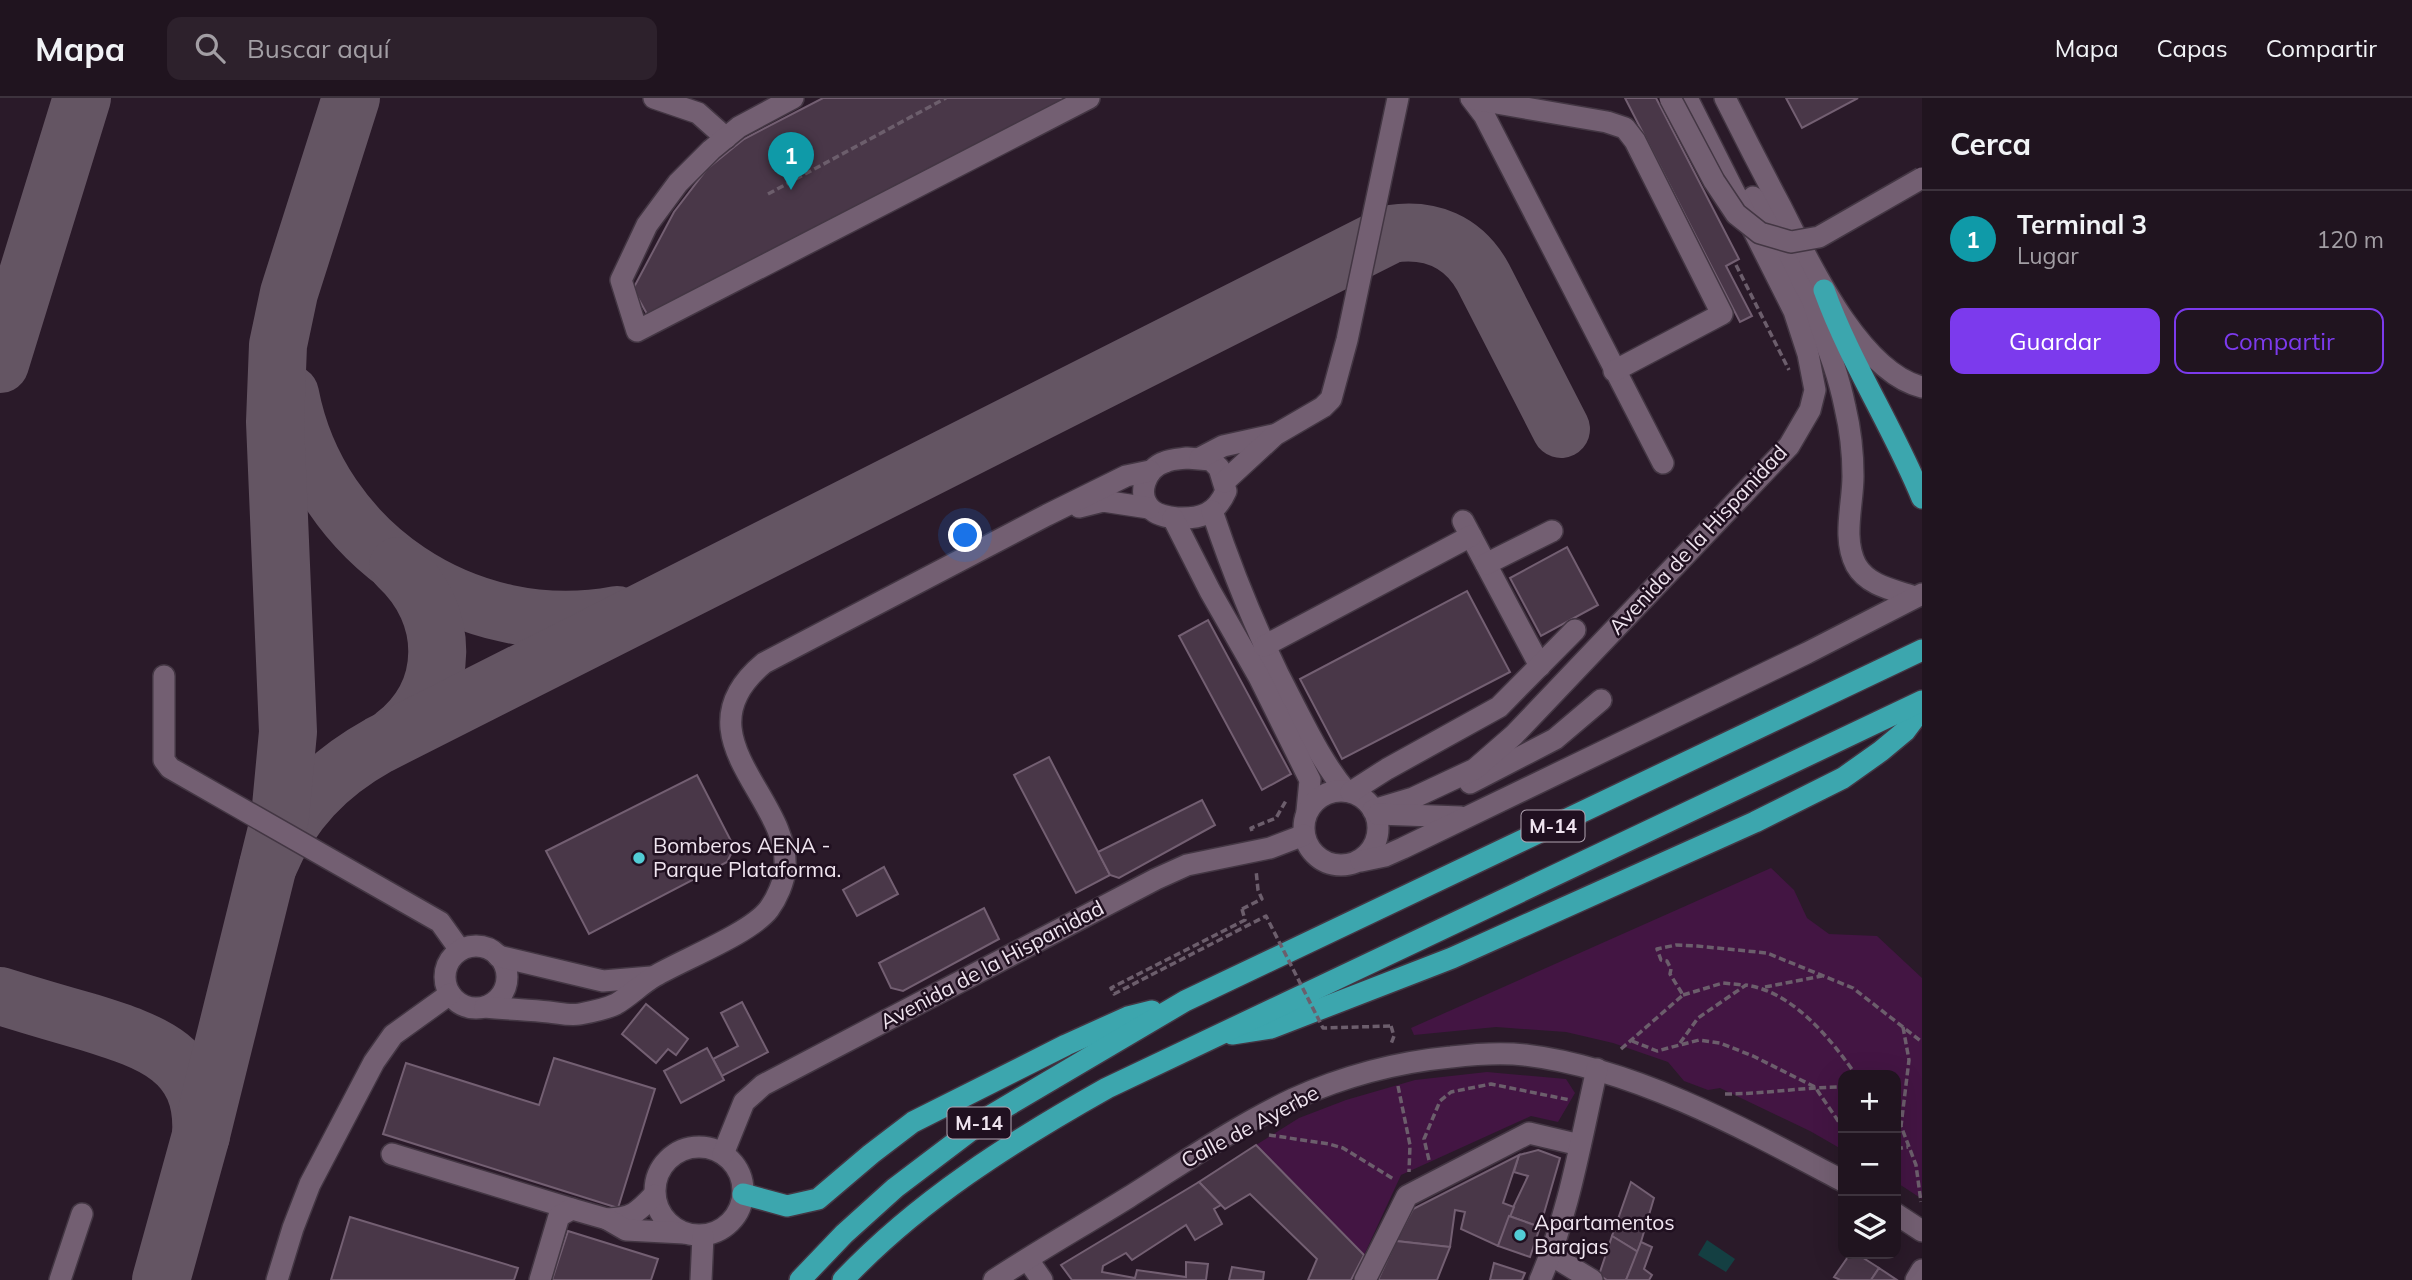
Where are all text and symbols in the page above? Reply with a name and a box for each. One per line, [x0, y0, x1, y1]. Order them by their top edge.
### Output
search box [167, 17, 657, 80]
text: Mapa [35, 28, 125, 69]
icon: search [191, 29, 229, 67]
text: Buscar aquí [247, 32, 390, 65]
text: Mapa [2055, 33, 2119, 63]
text: Capas [2157, 33, 2228, 63]
text: Compartir [2266, 33, 2377, 63]
text: Cerca [1950, 125, 2031, 163]
pin: 1 [768, 132, 814, 190]
text: Terminal 3 [2017, 208, 2147, 241]
text: 1 [1966, 225, 1980, 254]
text: 120 m [2316, 225, 2384, 254]
text: Lugar [2017, 241, 2079, 270]
button: Guardar [1950, 308, 2160, 374]
button: Compartir [2174, 308, 2384, 374]
street label: Avenida de la Hispanidad [1603, 439, 1792, 639]
your location [948, 518, 982, 552]
road number: M-14 [1522, 810, 1584, 842]
place label: Bomberos AENA - Parque Plataforma. [653, 832, 841, 882]
marker: Bomberos AENA - Parque Plataforma. [631, 850, 647, 866]
street label: Avenida de la Hispanidad [875, 894, 1108, 1034]
map controls [1838, 1070, 1901, 1259]
button: + [1838, 1070, 1901, 1133]
street label: Calle de Ayerbe [1176, 1079, 1323, 1173]
road number: M-14 [948, 1107, 1010, 1138]
button: − [1838, 1133, 1901, 1196]
button: layers [1838, 1196, 1901, 1259]
place label: Apartamentos Barajas [1534, 1209, 1675, 1259]
marker: Apartamentos Barajas [1512, 1227, 1528, 1243]

